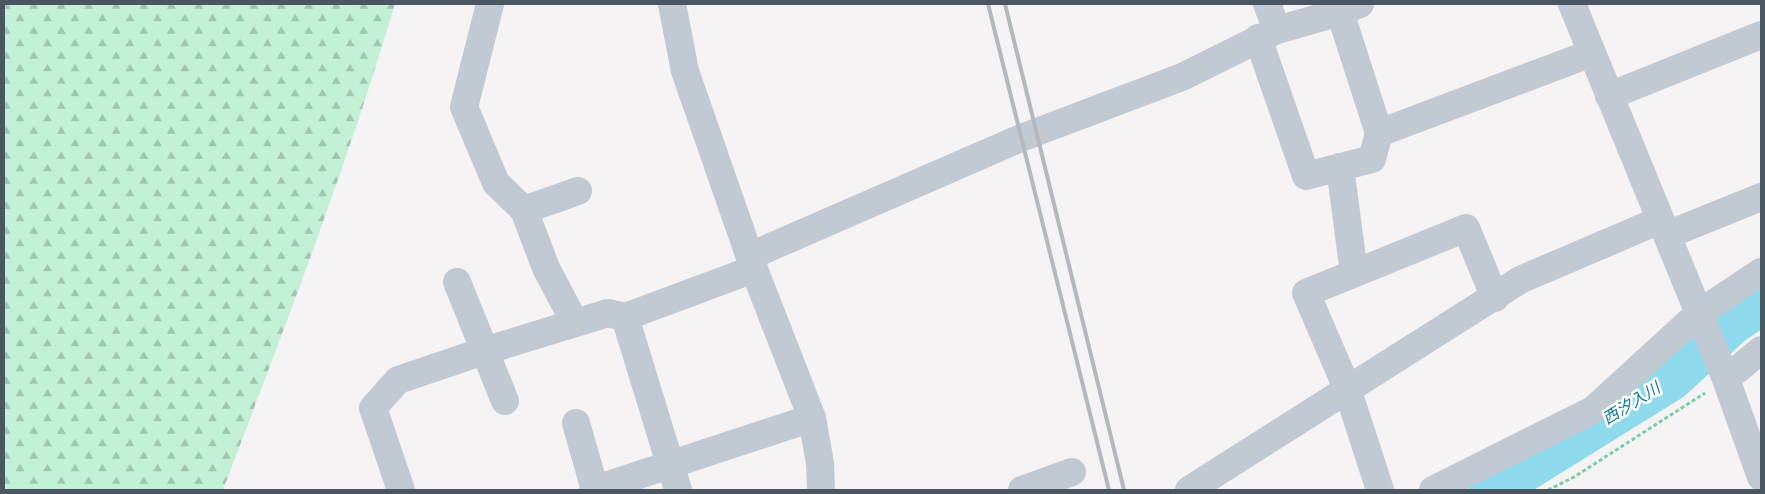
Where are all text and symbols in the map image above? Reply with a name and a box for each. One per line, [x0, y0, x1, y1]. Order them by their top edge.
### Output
water label: 西汐入川 [1599, 377, 1665, 428]

